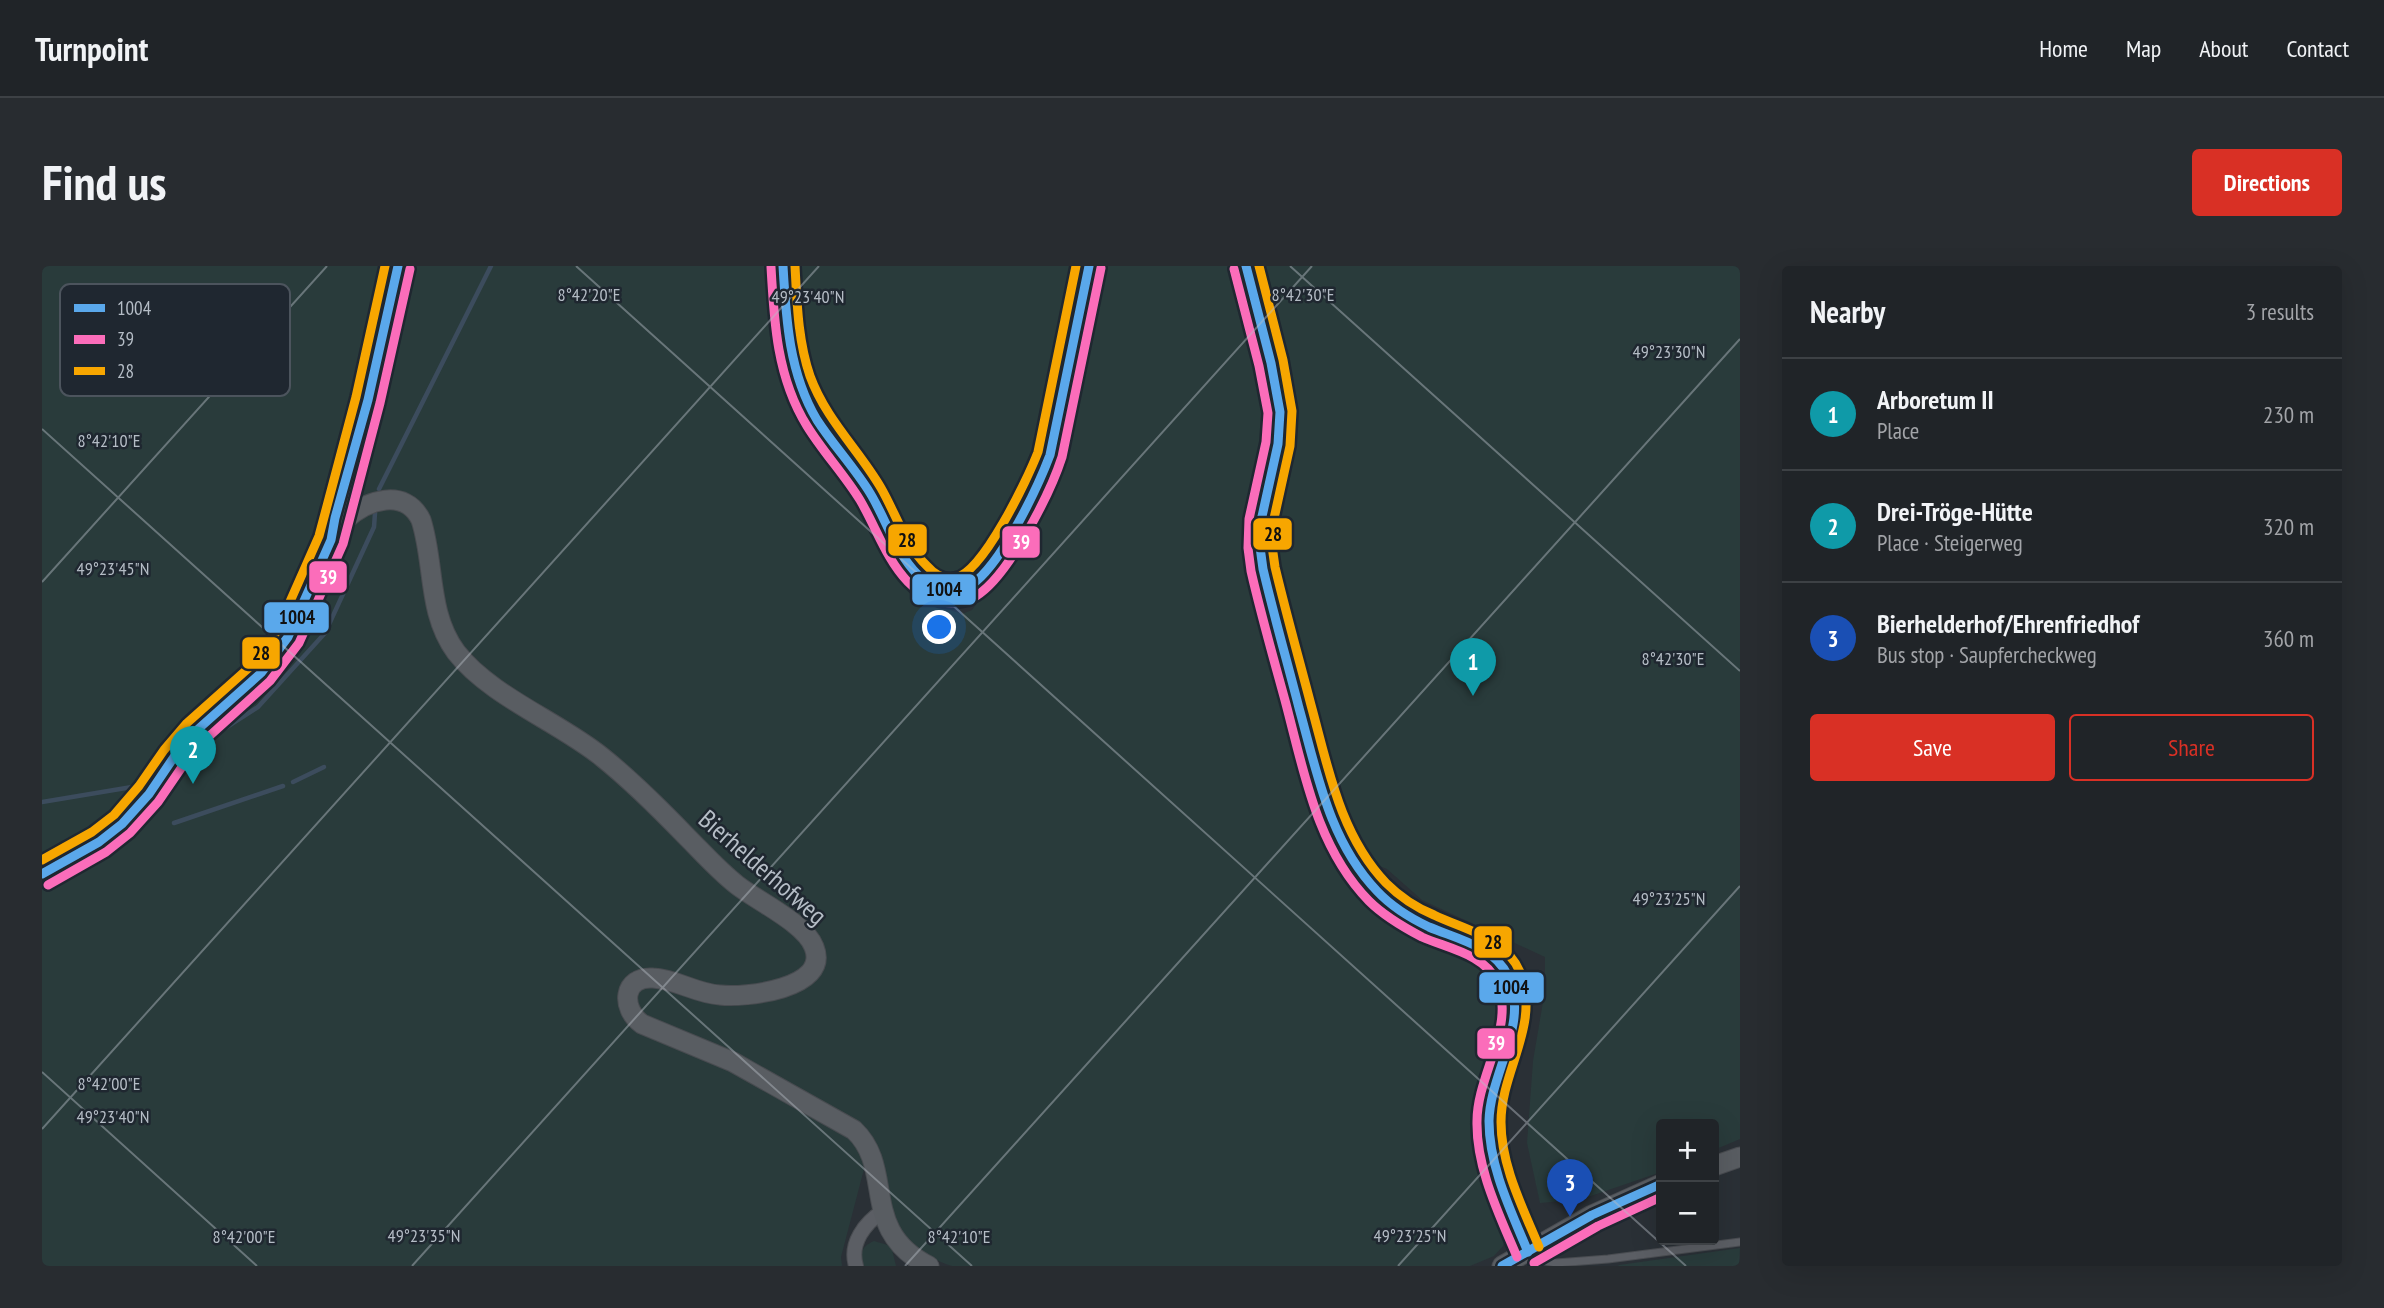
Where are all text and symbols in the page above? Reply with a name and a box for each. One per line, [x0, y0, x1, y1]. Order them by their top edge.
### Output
text: Turnpoint [35, 27, 148, 70]
text: Home [2039, 33, 2088, 64]
text: Map [2126, 33, 2161, 64]
text: About [2199, 33, 2248, 64]
text: Contact [2286, 33, 2349, 64]
button: Directions [2192, 149, 2342, 216]
text: Find us [42, 150, 166, 214]
text: 8°42'20"E [558, 283, 620, 306]
text: 8°42'30"E [1272, 283, 1334, 306]
legend [60, 284, 290, 396]
text: 49°23'40"N [772, 285, 844, 308]
text: Nearby [1810, 292, 1885, 331]
text: 1004 [117, 296, 152, 320]
text: 3 results [2246, 297, 2314, 326]
text: 39 [117, 327, 134, 351]
text: 49°23'30"N [1633, 340, 1705, 363]
text: 28 [117, 359, 134, 383]
text: Arboretum II [1877, 383, 1994, 416]
text: 1 [1828, 400, 1839, 429]
text: 230 m [2263, 400, 2314, 429]
text: Place [1877, 416, 1919, 445]
text: 8°42'10"E [78, 429, 140, 452]
text: Drei-Tröge-Hütte [1877, 495, 2033, 528]
text: 2 [1828, 512, 1839, 541]
text: 320 m [2263, 512, 2314, 541]
line badge: 28 [1252, 517, 1293, 551]
text: 28 [1264, 522, 1282, 546]
line badge: 28 [887, 523, 928, 557]
line badge: 39 [1001, 525, 1041, 559]
text: 28 [898, 528, 916, 552]
text: Place · Steigerweg [1877, 528, 2023, 557]
text: 39 [1012, 530, 1030, 554]
text: 49°23'45"N [77, 557, 149, 580]
line badge: 39 [308, 560, 348, 594]
text: 39 [319, 565, 337, 589]
line badge: 1004 [911, 573, 977, 606]
text: 1004 [926, 577, 962, 601]
line badge: 1004 [263, 601, 330, 634]
text: 1004 [279, 605, 315, 629]
text: Bierhelderhof/Ehrenfriedhof [1877, 607, 2139, 640]
your location [922, 610, 956, 644]
text: 3 [1828, 624, 1839, 653]
text: 360 m [2263, 624, 2314, 653]
line badge: 28 [241, 636, 281, 670]
pin: 1 [1450, 638, 1496, 696]
text: Bus stop · Saupfercheckweg [1877, 640, 2097, 669]
text: 28 [252, 641, 270, 665]
text: 8°42'30"E [1642, 647, 1704, 670]
button: Save [1810, 714, 2055, 781]
button: Share [2069, 714, 2314, 781]
pin: 2 [170, 726, 216, 784]
street label: Bierhelderhofweg [692, 802, 834, 932]
text: 49°23'25"N [1633, 887, 1705, 910]
line badge: 28 [1473, 925, 1513, 959]
text: 28 [1484, 930, 1502, 954]
line badge: 1004 [1478, 971, 1545, 1004]
text: 1004 [1493, 975, 1529, 999]
line badge: 39 [1476, 1027, 1516, 1060]
text: 39 [1487, 1031, 1505, 1055]
text: 8°42'00"E [78, 1072, 140, 1095]
text: 49°23'40"N [77, 1105, 149, 1128]
map controls [1656, 1119, 1719, 1245]
button: + [1656, 1119, 1719, 1182]
pin: 3 [1547, 1159, 1593, 1217]
button: − [1656, 1182, 1719, 1245]
text: 49°23'35"N [388, 1224, 460, 1247]
text: 49°23'25"N [1374, 1224, 1446, 1247]
text: 8°42'00"E [213, 1225, 275, 1248]
text: 8°42'10"E [928, 1225, 990, 1248]

